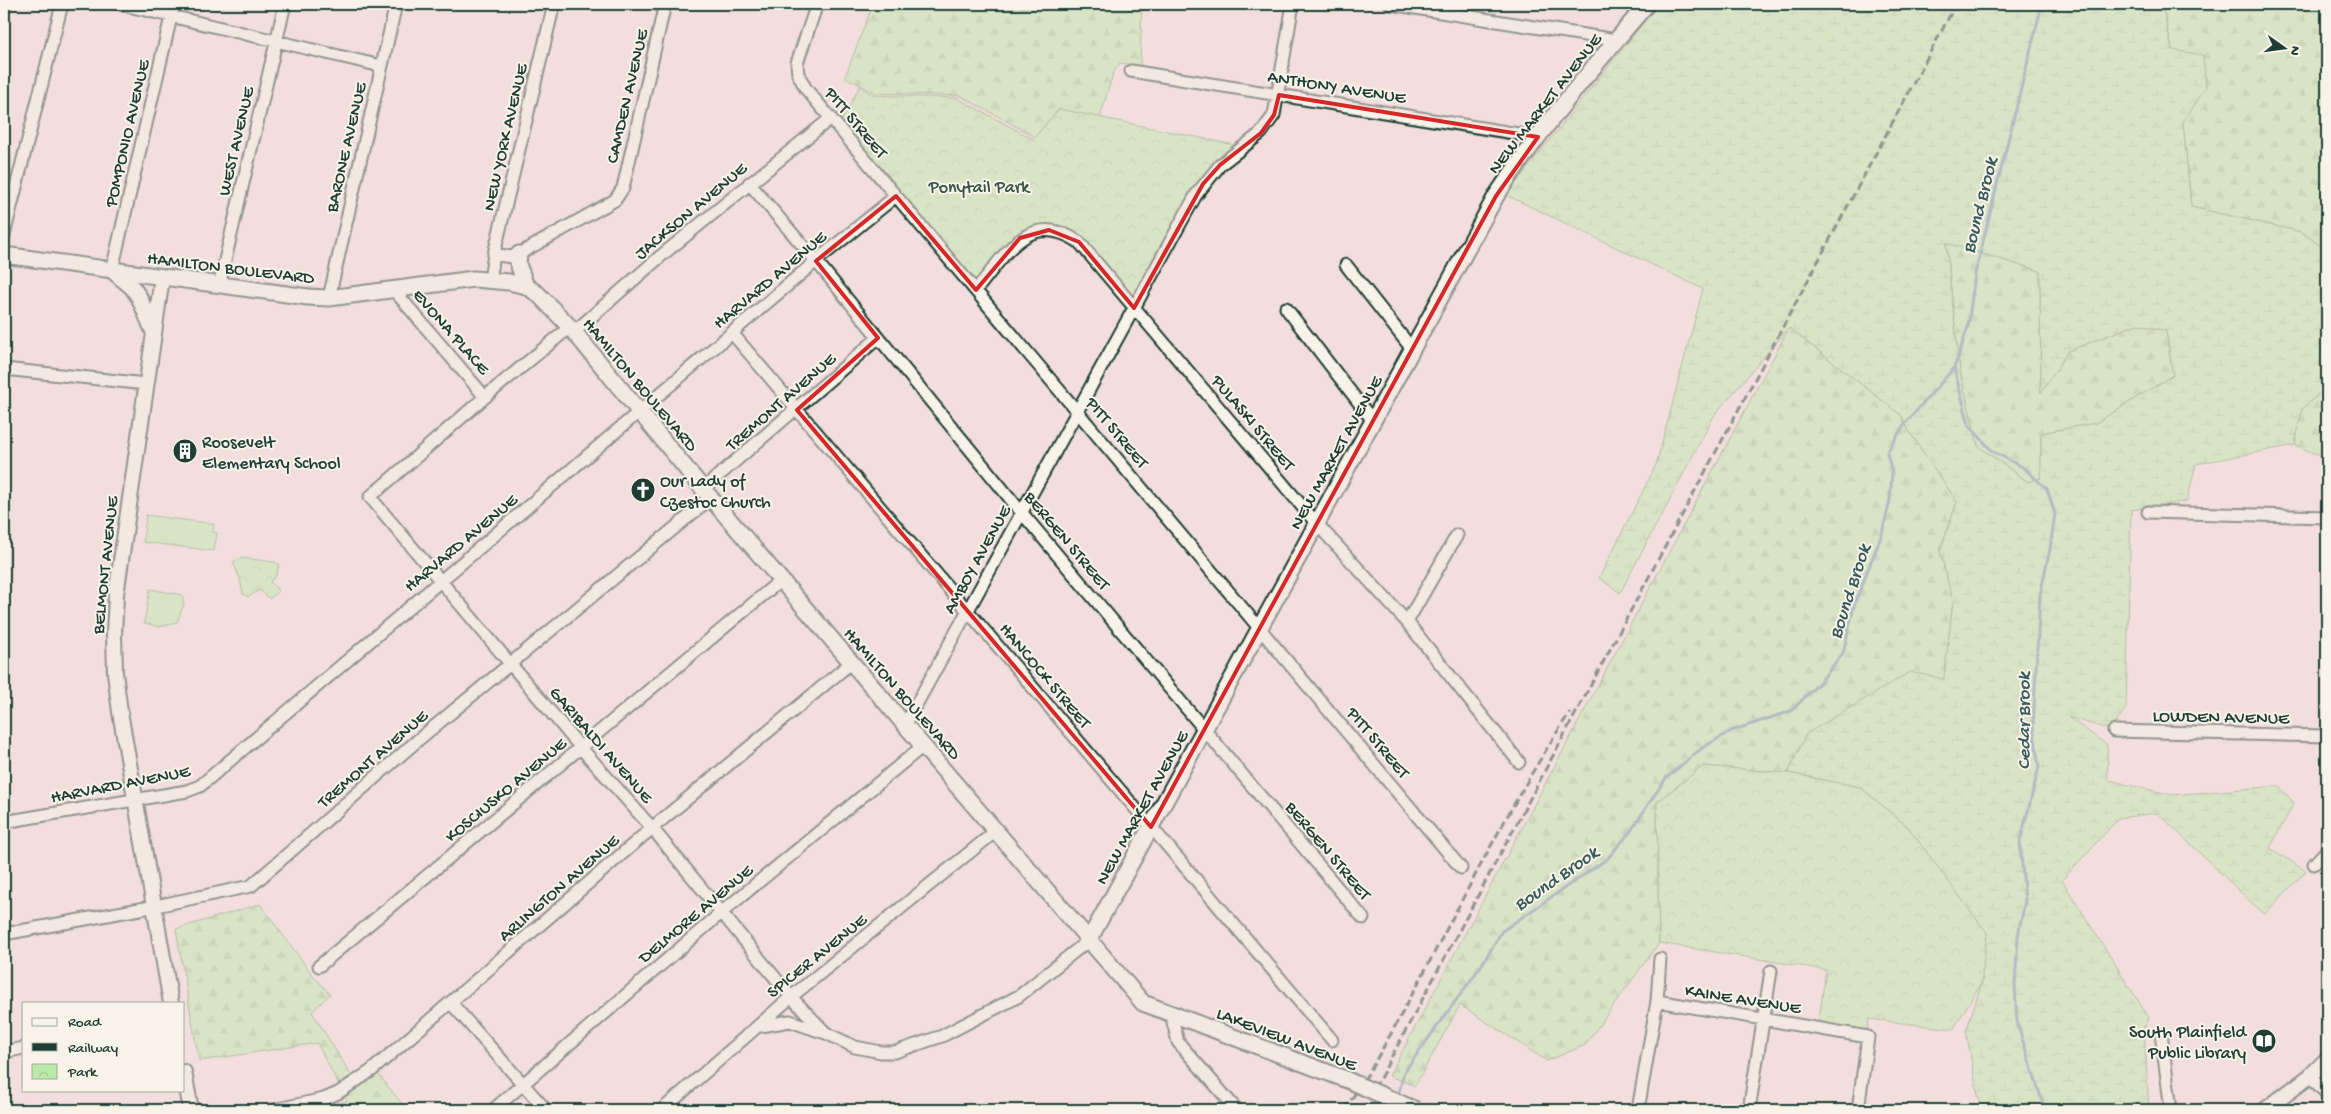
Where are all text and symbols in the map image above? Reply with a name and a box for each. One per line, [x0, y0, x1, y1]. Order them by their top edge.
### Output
north arrow [2258, 22, 2308, 72]
street label: CAMDEN AVENUE [603, 27, 654, 166]
street label: NEW MARKET AVENUE [1485, 29, 1608, 179]
text: N [2285, 44, 2304, 57]
street label: POMPONIO AVENUE [101, 57, 156, 210]
street label: NEW YORK AVENUE [479, 61, 534, 213]
street label: ANTHONY AVENUE [1266, 67, 1408, 110]
street label: BARONE AVENUE [322, 80, 373, 215]
street label: PITT STREET [819, 83, 892, 164]
street label: WEST AVENUE [215, 84, 260, 198]
water label: Bound Brook [1958, 154, 2005, 256]
street label: JACKSON AVENUE [631, 158, 753, 265]
park label: Ponytail Park [928, 178, 1031, 199]
street label: HARVARD AVENUE [710, 227, 832, 334]
street label: HAMILTON BOULEVARD [146, 249, 316, 290]
street label: EVONA PLACE [407, 285, 494, 380]
street label: HAMILTON BOULEVARD [577, 314, 701, 457]
street label: TREMONT AVENUE [722, 349, 842, 457]
street label: PULASKI STREET [1205, 371, 1299, 477]
street label: NEW MARKET AVENUE [1286, 372, 1389, 534]
street label: PITT STREET [1080, 393, 1153, 474]
place label: Roosevelt Elementary School [202, 433, 341, 475]
building icon: Roosevelt Elementary School [172, 438, 198, 464]
place label: Our Lady of Czestoc Church [660, 472, 771, 514]
church icon: Our Lady of Czestoc Church [630, 477, 656, 503]
street label: BERGEN STREET [1018, 487, 1114, 596]
street label: HARVARD AVENUE [401, 490, 523, 597]
street label: BELMONT AVENUE [89, 495, 124, 636]
street label: AMBOY AVENUE [940, 502, 1017, 618]
water label: Bound Brook [1825, 541, 1878, 642]
street label: HANCOCK STREET [994, 620, 1095, 734]
street label: HAMILTON BOULEVARD [838, 624, 964, 765]
water label: Cedar Brook [2014, 671, 2037, 770]
street label: GARIBALDI AVENUE [544, 683, 657, 809]
street label: PITT STREET [1341, 703, 1414, 784]
street label: TREMONT AVENUE [314, 706, 434, 814]
street label: LOWDEN AVENUE [2152, 707, 2290, 730]
street label: NEW MARKET AVENUE [1092, 727, 1195, 889]
street label: KOSCIUSKO AVENUE [442, 733, 572, 848]
street label: HARVARD AVENUE [49, 761, 193, 809]
street label: BERGEN STREET [1279, 797, 1375, 906]
street label: ARLINGTON AVENUE [495, 830, 625, 947]
water label: Bound Brook [1510, 842, 1605, 917]
street label: DELMORE AVENUE [634, 860, 759, 970]
street label: SPICER AVENUE [763, 910, 872, 1004]
street label: KAINE AVENUE [1683, 981, 1803, 1020]
legend [22, 1002, 185, 1092]
street label: LAKEVIEW AVENUE [1213, 1004, 1360, 1077]
text: Road [68, 1014, 102, 1032]
place label: South Plainfield Public Library [2129, 1023, 2247, 1065]
library icon: South Plainfield Public Library [2251, 1028, 2277, 1054]
text: Railway [68, 1040, 119, 1058]
text: Park [67, 1064, 98, 1082]

